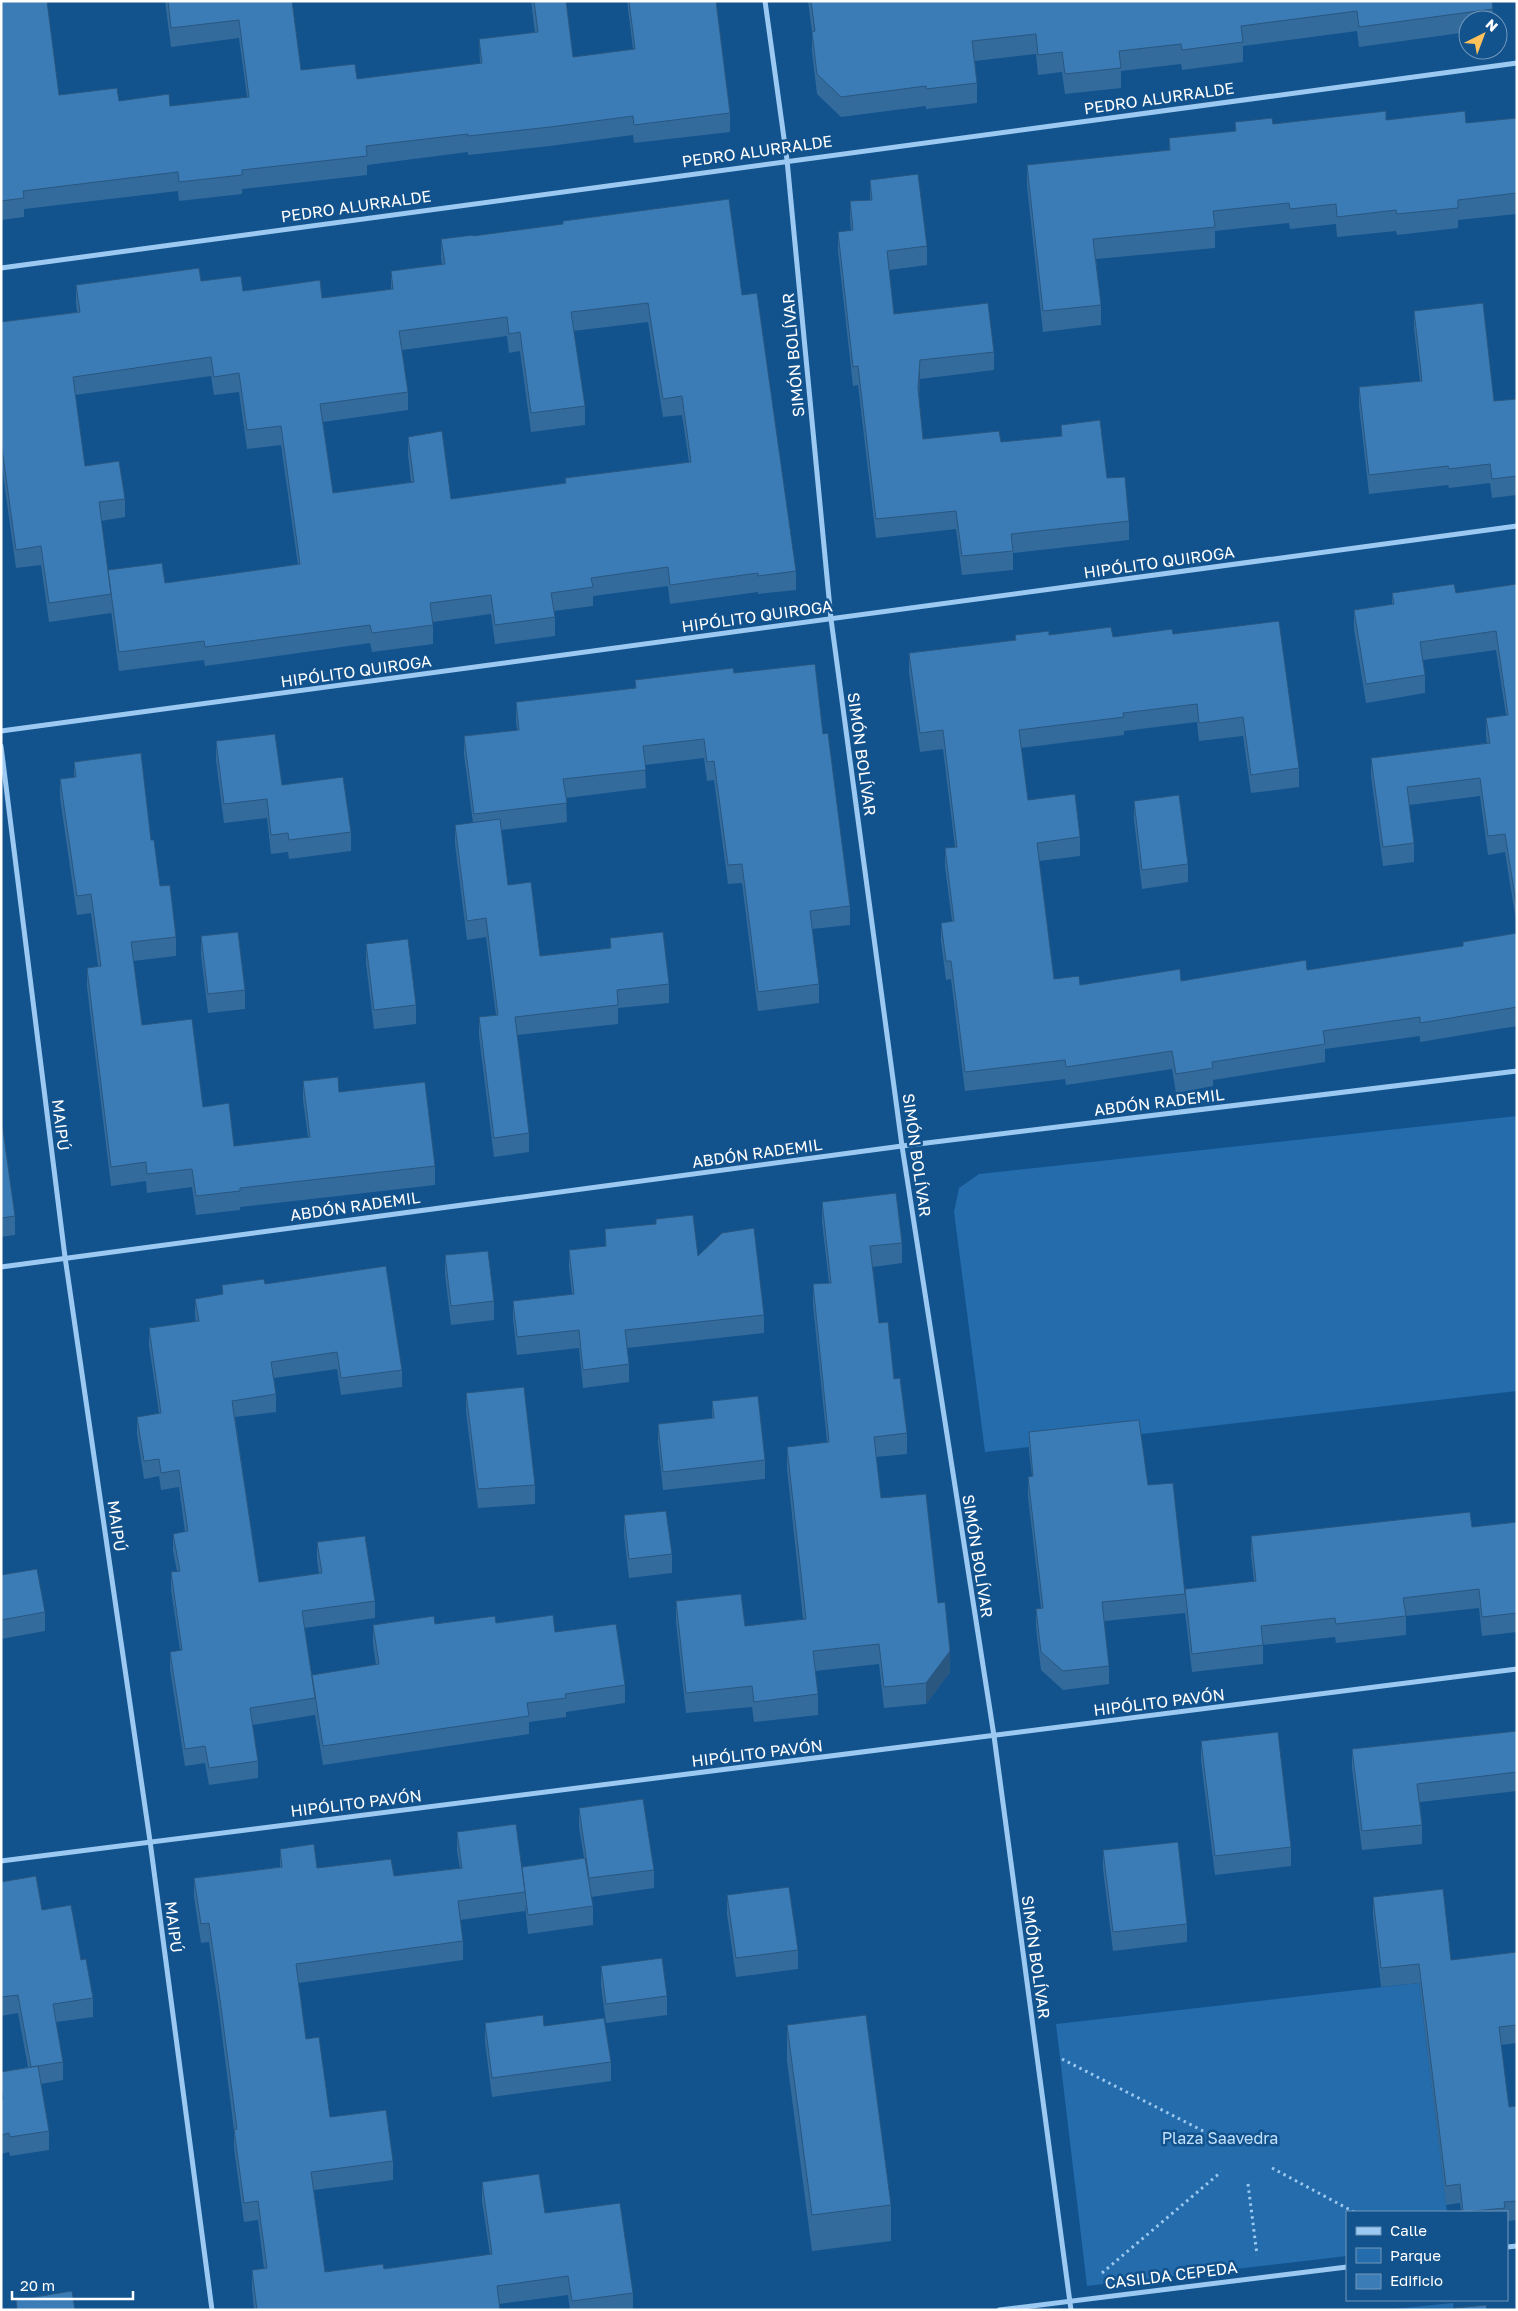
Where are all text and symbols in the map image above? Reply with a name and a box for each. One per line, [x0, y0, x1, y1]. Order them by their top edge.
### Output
north arrow [1458, 10, 1508, 60]
text: N [1482, 15, 1502, 35]
street label: PEDRO ALURRALDE [1082, 78, 1236, 118]
street label: PEDRO ALURRALDE [680, 131, 834, 171]
street label: PEDRO ALURRALDE [279, 186, 433, 226]
street label: SIMÓN BOLÍVAR [778, 292, 808, 418]
street label: HIPÓLITO QUIROGA [1082, 541, 1236, 582]
street label: HIPÓLITO QUIROGA [680, 595, 834, 636]
street label: HIPÓLITO QUIROGA [279, 650, 433, 691]
street label: SIMÓN BOLÍVAR [843, 691, 881, 817]
street label: ABDÓN RADEMIL [1093, 1084, 1225, 1120]
street label: SIMÓN BOLÍVAR [898, 1092, 936, 1218]
street label: MAIPÚ [48, 1098, 74, 1152]
street label: ABDÓN RADEMIL [691, 1134, 823, 1172]
street label: ABDÓN RADEMIL [289, 1187, 421, 1225]
street label: SIMÓN BOLÍVAR [958, 1493, 998, 1619]
street label: MAIPÚ [104, 1499, 130, 1553]
street label: HIPÓLITO PAVÓN [1092, 1684, 1226, 1720]
street label: HIPÓLITO PAVÓN [690, 1735, 824, 1771]
street label: HIPÓLITO PAVÓN [289, 1785, 423, 1821]
street label: SIMÓN BOLÍVAR [1017, 1894, 1055, 2020]
street label: MAIPÚ [161, 1900, 187, 1954]
park label: Plaza Saavedra [1162, 2128, 1278, 2148]
legend [1346, 2211, 1508, 2301]
text: Calle [1390, 2221, 1427, 2239]
text: Parque [1390, 2246, 1441, 2264]
street label: CASILDA CEPEDA [1103, 2257, 1239, 2293]
scale bar [12, 2268, 134, 2300]
text: Edificio [1390, 2271, 1443, 2289]
text: 20 m [20, 2276, 55, 2294]

